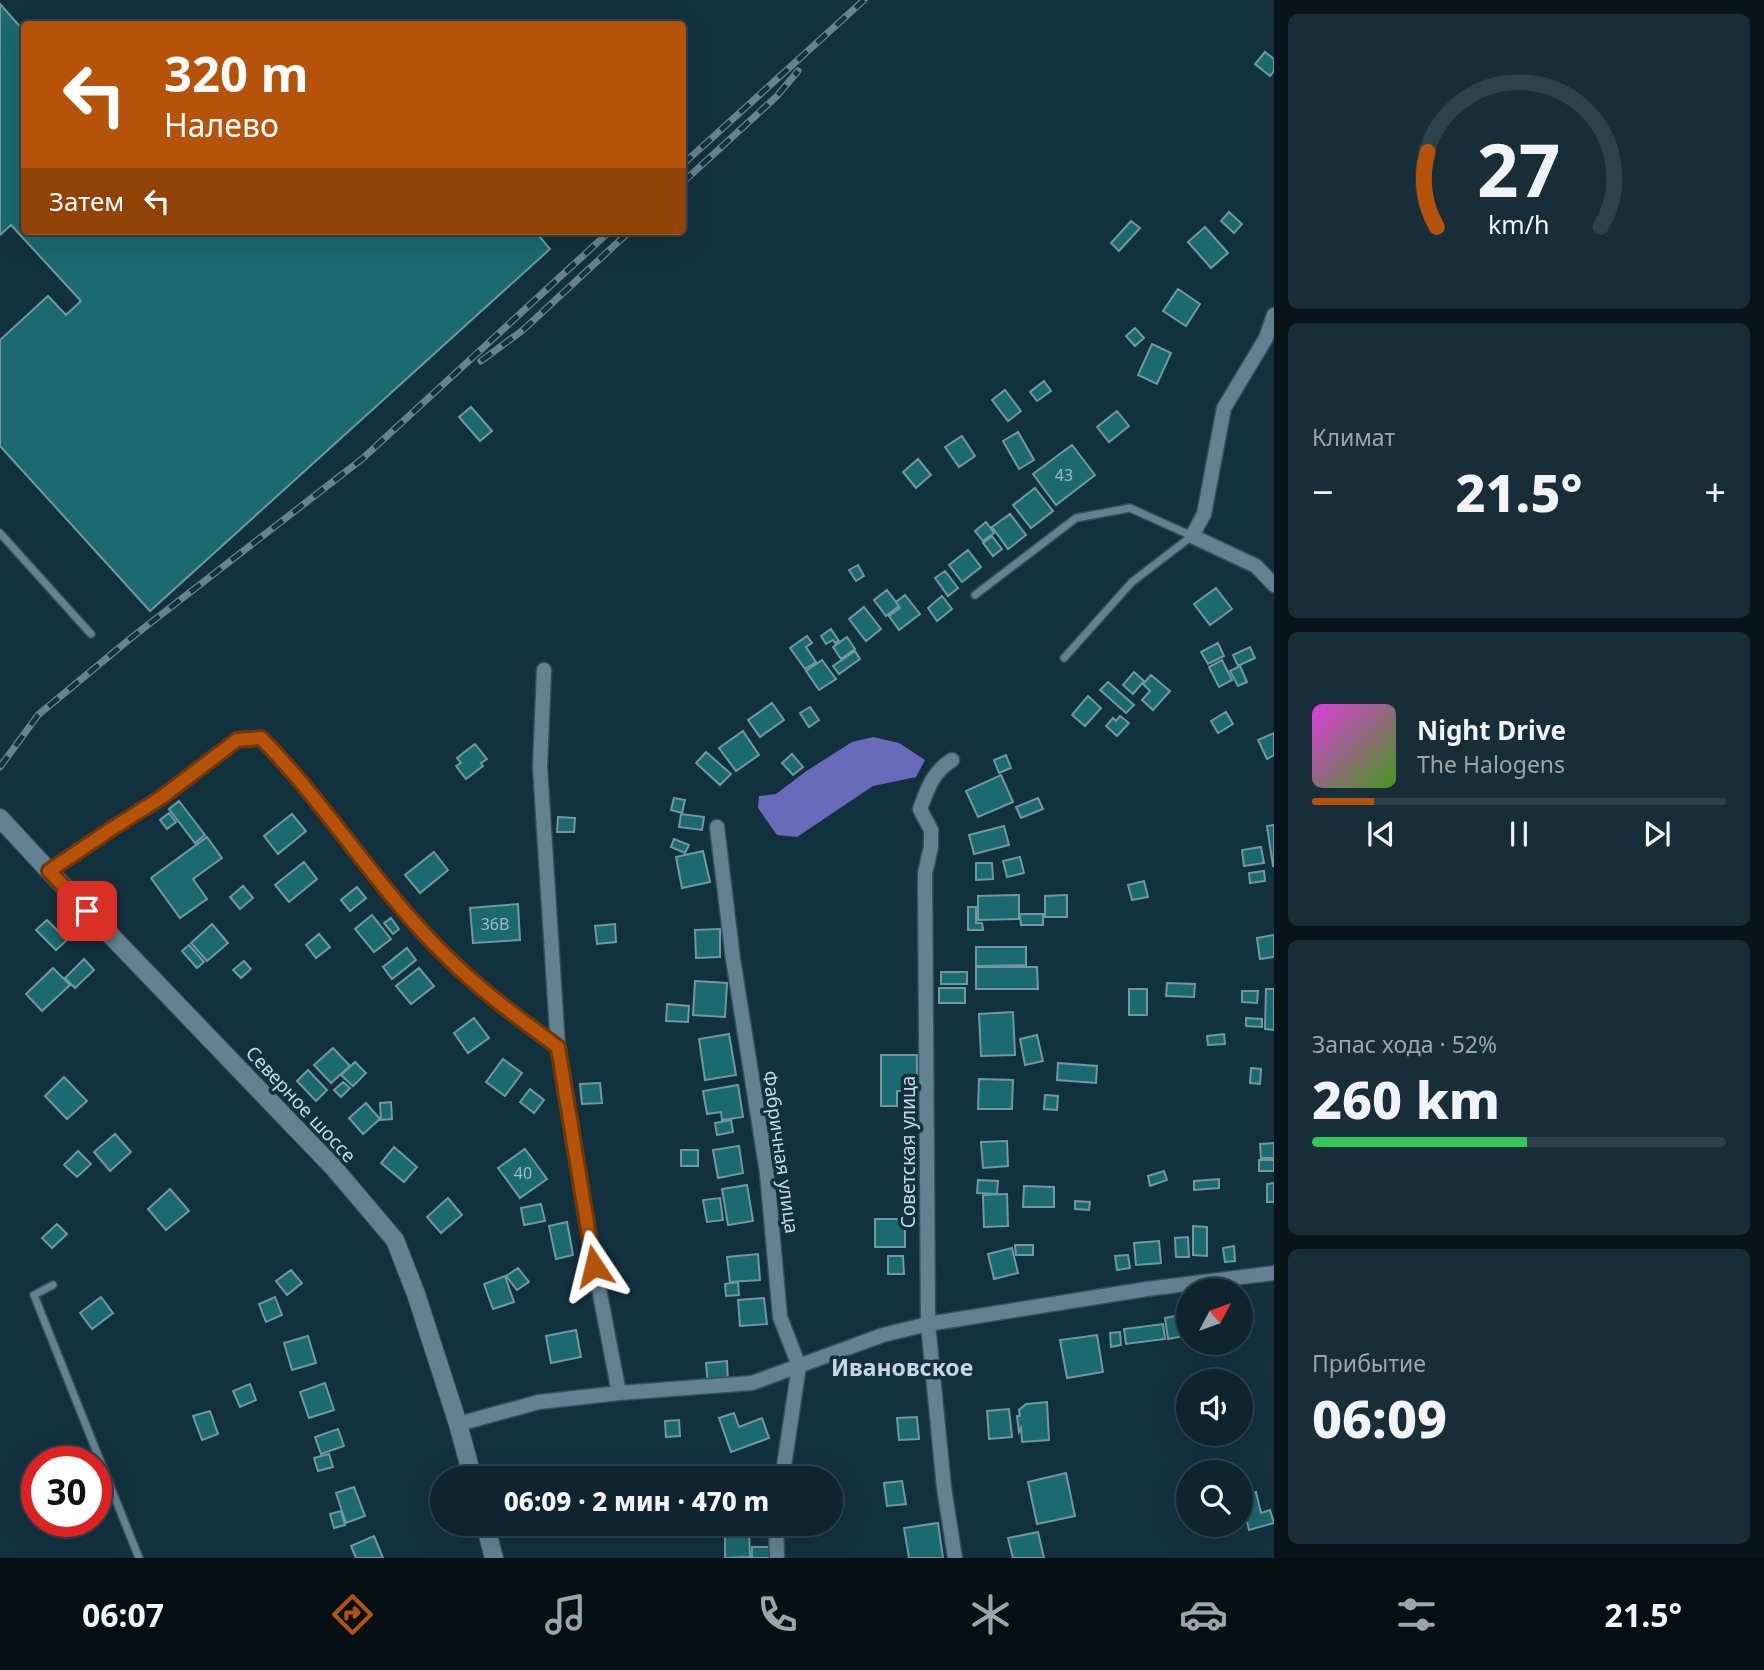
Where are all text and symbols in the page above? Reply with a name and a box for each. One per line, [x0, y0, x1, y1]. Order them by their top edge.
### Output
text: 320 m [164, 40, 309, 106]
icon: left [49, 49, 140, 140]
text: Налево [164, 103, 279, 146]
text: 27 [1477, 120, 1561, 219]
icon: left [138, 182, 176, 220]
text: Затем [49, 183, 124, 219]
text: km/h [1488, 207, 1550, 241]
text: Климат [1312, 421, 1395, 453]
text: 21.5° [1456, 456, 1582, 527]
house number: 43 [1055, 464, 1073, 486]
text: − [1312, 465, 1334, 517]
text: + [1704, 465, 1726, 517]
text: Night Drive [1417, 712, 1566, 748]
text: The Halogens [1417, 748, 1565, 780]
icon: previous [1362, 815, 1400, 853]
icon: pause [1500, 815, 1538, 853]
icon: next [1638, 815, 1676, 853]
pin [57, 881, 117, 941]
icon: arrive [68, 892, 106, 930]
house number: 36В [481, 913, 509, 935]
text: Запас хода · 52% [1312, 1028, 1497, 1060]
street label: Северное шоссе [240, 1040, 362, 1168]
text: 260 km [1312, 1063, 1500, 1134]
street label: Фабричная улица [757, 1069, 805, 1235]
street label: Советская улица [895, 1076, 921, 1228]
house number: 40 [514, 1162, 532, 1184]
position arrow [557, 1229, 631, 1303]
north arrow [1176, 1278, 1253, 1354]
map controls [1176, 1278, 1253, 1537]
text: Прибытие [1312, 1347, 1426, 1379]
district label: Ивановское [831, 1351, 973, 1383]
button: sound [1176, 1369, 1253, 1446]
text: 06:09 [1312, 1382, 1447, 1453]
speed limit sign: 30 [21, 1446, 112, 1537]
button: search [1176, 1460, 1253, 1537]
text: 06:09 · 2 мин · 470 m [504, 1483, 769, 1519]
icon: directions [328, 1590, 377, 1639]
icon: music [541, 1590, 590, 1639]
icon: phone [753, 1590, 802, 1639]
icon: climate [966, 1590, 1015, 1639]
icon: car [1179, 1590, 1228, 1639]
icon: filters [1392, 1590, 1441, 1639]
text: 06:07 [82, 1593, 164, 1636]
text: 21.5° [1605, 1593, 1682, 1636]

